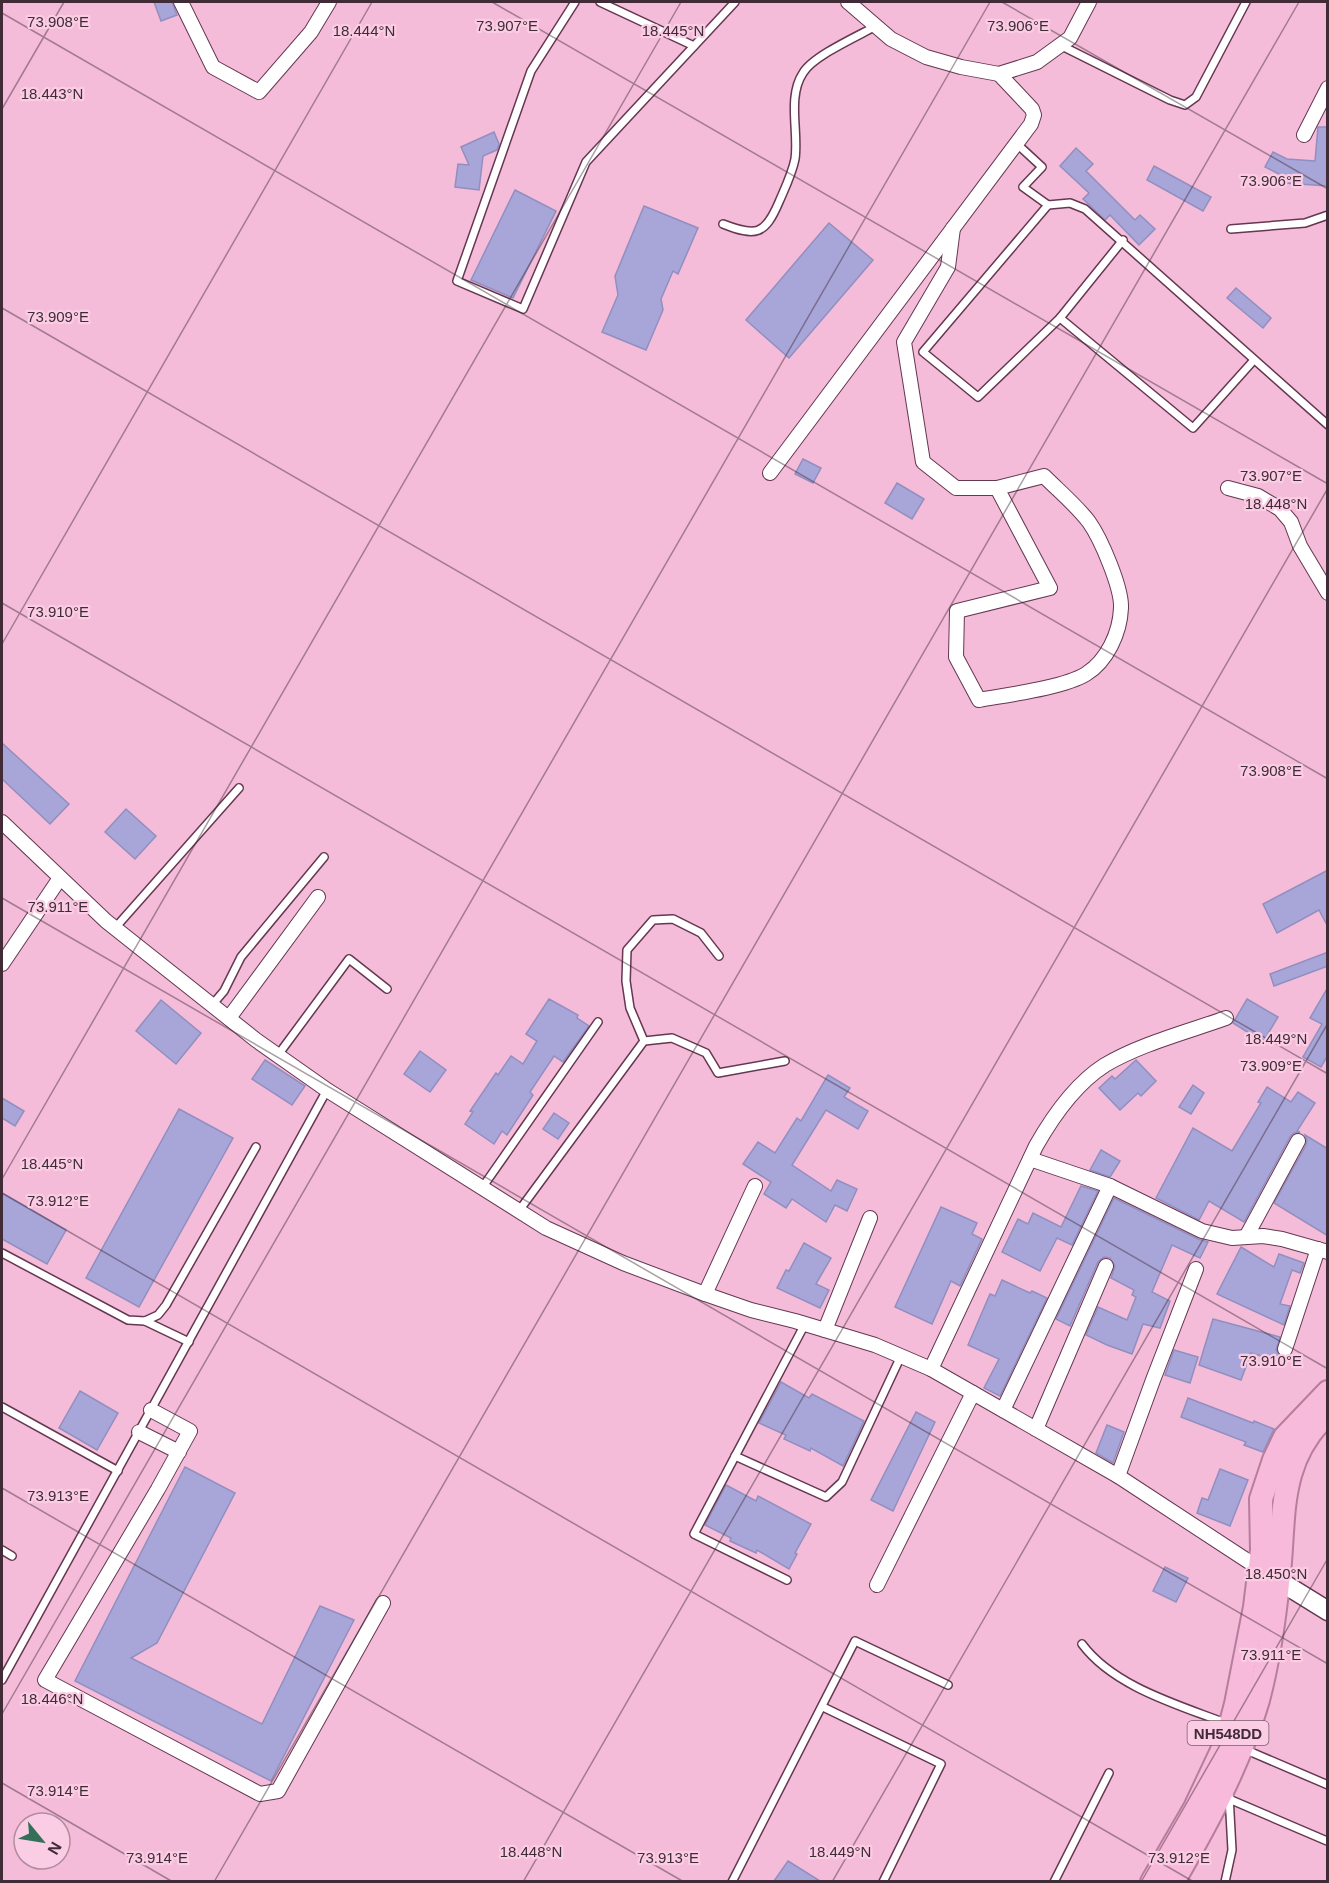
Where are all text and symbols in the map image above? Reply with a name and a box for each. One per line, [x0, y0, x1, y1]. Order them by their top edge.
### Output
text: 73.908°E [27, 13, 89, 30]
text: 73.907°E [476, 17, 538, 34]
text: 73.906°E [987, 17, 1049, 34]
text: 18.444°N [333, 22, 395, 39]
text: 18.445°N [642, 22, 704, 39]
text: 18.443°N [21, 85, 83, 102]
text: 73.906°E [1240, 172, 1302, 189]
text: 73.909°E [27, 308, 89, 325]
text: 73.907°E [1240, 467, 1302, 484]
text: 18.448°N [1245, 495, 1307, 512]
text: 73.910°E [27, 603, 89, 620]
text: 73.908°E [1240, 762, 1302, 779]
text: 73.911°E [28, 898, 88, 915]
text: 18.449°N [1245, 1030, 1307, 1047]
text: 73.909°E [1240, 1057, 1302, 1074]
text: 18.445°N [21, 1155, 83, 1172]
text: 73.912°E [27, 1192, 89, 1209]
text: 73.910°E [1240, 1352, 1302, 1369]
text: 73.913°E [27, 1487, 89, 1504]
text: 18.450°N [1245, 1565, 1307, 1582]
text: 73.911°E [1241, 1646, 1301, 1663]
text: 18.446°N [21, 1690, 83, 1707]
road number: NH548DD [1188, 1721, 1268, 1745]
text: 73.914°E [27, 1782, 89, 1799]
north arrow [12, 1811, 72, 1871]
text: N [44, 1839, 65, 1858]
text: 18.448°N [500, 1843, 562, 1860]
text: 18.449°N [809, 1843, 871, 1860]
text: 73.914°E [126, 1849, 188, 1866]
text: 73.913°E [637, 1849, 699, 1866]
text: 73.912°E [1148, 1849, 1210, 1866]

